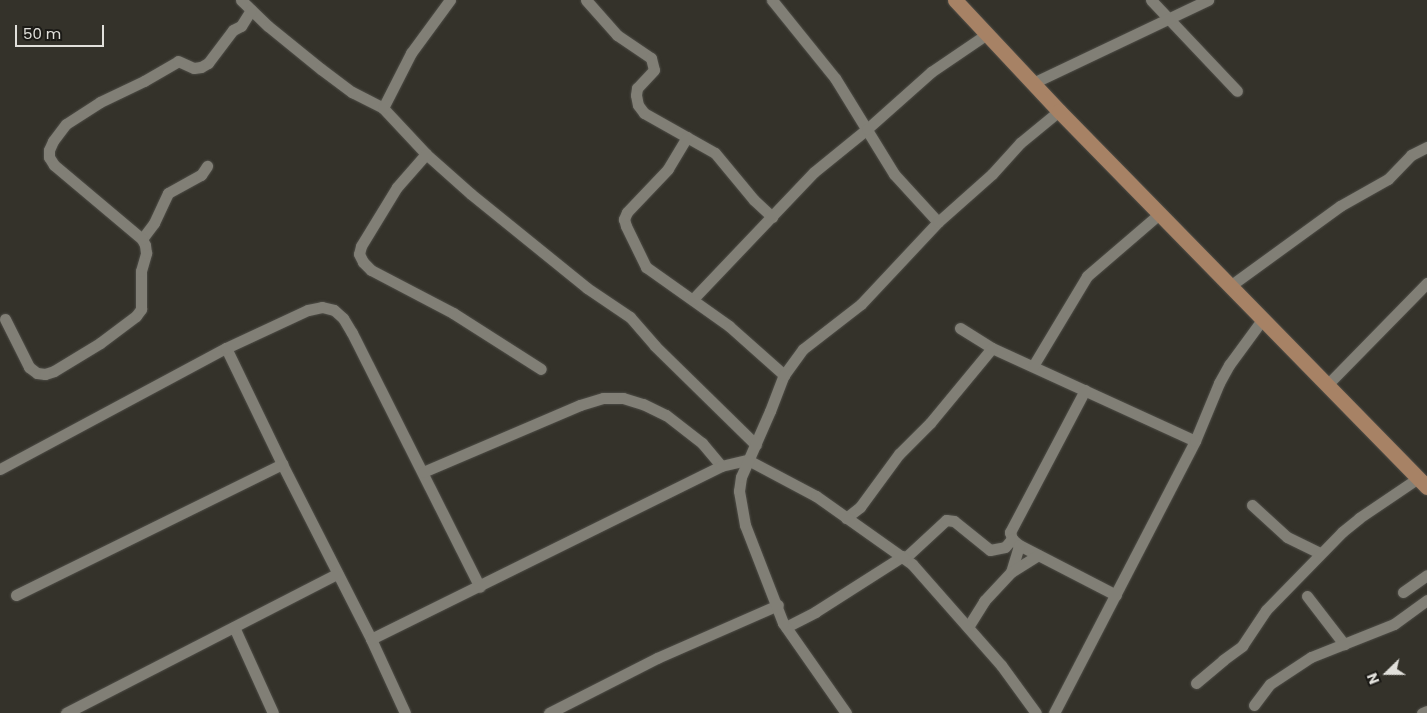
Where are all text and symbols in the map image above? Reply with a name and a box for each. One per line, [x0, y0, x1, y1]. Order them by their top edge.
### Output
scale bar [18, 15, 106, 47]
text: 50 m [23, 23, 61, 44]
north arrow [1362, 648, 1412, 698]
text: N [1362, 670, 1384, 687]

